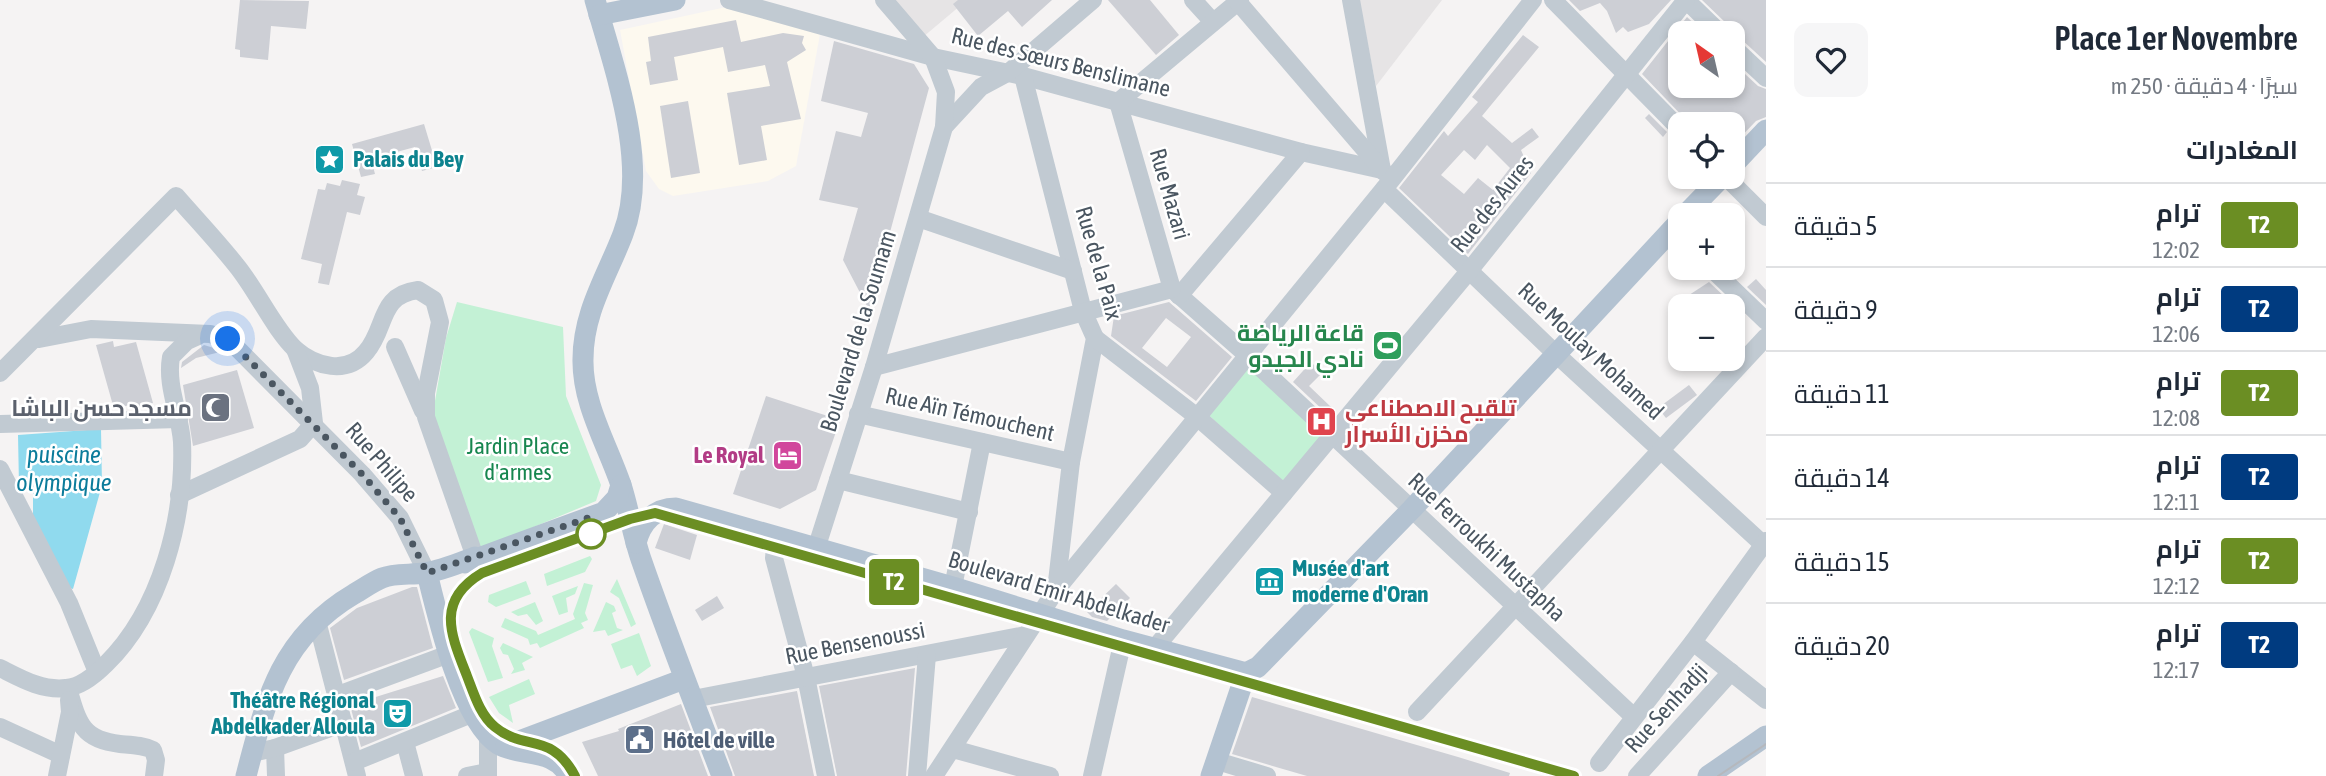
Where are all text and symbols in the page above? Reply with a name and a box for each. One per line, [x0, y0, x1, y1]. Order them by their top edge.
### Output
text: Place 1er Novembre [2054, 19, 2298, 57]
north arrow [1668, 21, 1745, 98]
map controls [1668, 21, 1745, 371]
street label: Rue des Sœurs Benslimane [949, 22, 1173, 102]
button: heart [1794, 23, 1868, 97]
text: سيرًا · 4 دقيقة · 250 m [2111, 73, 2298, 99]
button: locate [1668, 112, 1745, 189]
text: المغادرات [2186, 135, 2298, 165]
place icon: Palais du Bey [313, 142, 347, 176]
place label: Palais du Bey [353, 146, 464, 172]
street label: Rue Mazari [1145, 146, 1195, 242]
street label: Rue des Aures [1445, 151, 1539, 257]
text: ترام [2156, 198, 2200, 228]
street label: Rue de la Paix [1070, 203, 1128, 323]
button: + [1668, 203, 1745, 280]
text: 5 دقيقة [1794, 211, 1877, 241]
text: T2 [2249, 211, 2270, 238]
street label: Boulevard de la Soumam [815, 227, 901, 435]
text: 12:02 [2152, 237, 2200, 263]
street label: Rue Moulay Mohamed [1513, 277, 1669, 425]
text: ترام [2156, 282, 2200, 312]
button: − [1668, 294, 1745, 371]
text: 9 دقيقة [1794, 295, 1877, 325]
text: T2 [2249, 295, 2270, 322]
place label: قاعة الرياضة نادي الجيدو [1237, 320, 1364, 378]
your location [210, 321, 245, 356]
text: 12:06 [2152, 321, 2200, 347]
sports icon: قاعة الرياضة نادي الجيدو [1370, 329, 1404, 363]
text: ترام [2156, 366, 2200, 396]
text: 11 دقيقة [1794, 379, 1890, 409]
text: T2 [2249, 379, 2270, 406]
street label: Rue Aïn Témouchent [883, 382, 1057, 446]
mosque icon: مسجد حسن الباشا [198, 391, 232, 425]
place label: مسجد حسن الباشا [11, 395, 192, 422]
place label: تلقيح الاصطناعي مخزن الأسرار [1344, 395, 1517, 448]
hospital icon: تلقيح الاصطناعي مخزن الأسرار [1305, 404, 1339, 438]
text: 12:08 [2152, 405, 2200, 431]
street label: Rue Philipe [340, 417, 424, 507]
park label: Jardin Place d'armes [467, 433, 569, 485]
hotel icon: Le Royal [770, 438, 804, 472]
water label: puiscine olympique [16, 441, 112, 496]
place label: Le Royal [693, 442, 765, 468]
text: ترام [2156, 450, 2200, 480]
text: 14 دقيقة [1794, 463, 1890, 493]
text: T2 [2249, 463, 2270, 490]
street label: Rue Ferroukhi Mustapha [1403, 467, 1571, 627]
text: 12:11 [2153, 489, 2200, 515]
unlabelled marker [576, 519, 606, 549]
text: ترام [2156, 534, 2200, 564]
street label: Boulevard Emir Abdelkader [945, 546, 1174, 638]
text: 15 دقيقة [1794, 547, 1890, 577]
text: T2 [2249, 547, 2270, 574]
place label: Musée d'art moderne d'Oran [1292, 555, 1429, 607]
line badge: T2 [862, 559, 926, 605]
museum icon: Musée d'art moderne d'Oran [1252, 564, 1286, 598]
text: T2 [883, 568, 905, 595]
text: 12:12 [2153, 573, 2200, 599]
street label: Rue Bensenoussi [783, 617, 927, 669]
text: ترام [2156, 618, 2200, 648]
text: 20 دقيقة [1794, 631, 1890, 661]
text: T2 [2249, 631, 2270, 658]
text: 12:17 [2153, 657, 2200, 683]
street label: Rue Senhadji [1619, 658, 1713, 758]
place label: Théâtre Régional Abdelkader Alloula [210, 687, 376, 739]
theatre icon: Théâtre Régional Abdelkader Alloula [381, 696, 415, 730]
public building icon: Hôtel de ville [623, 723, 657, 757]
place label: Hôtel de ville [663, 727, 775, 753]

